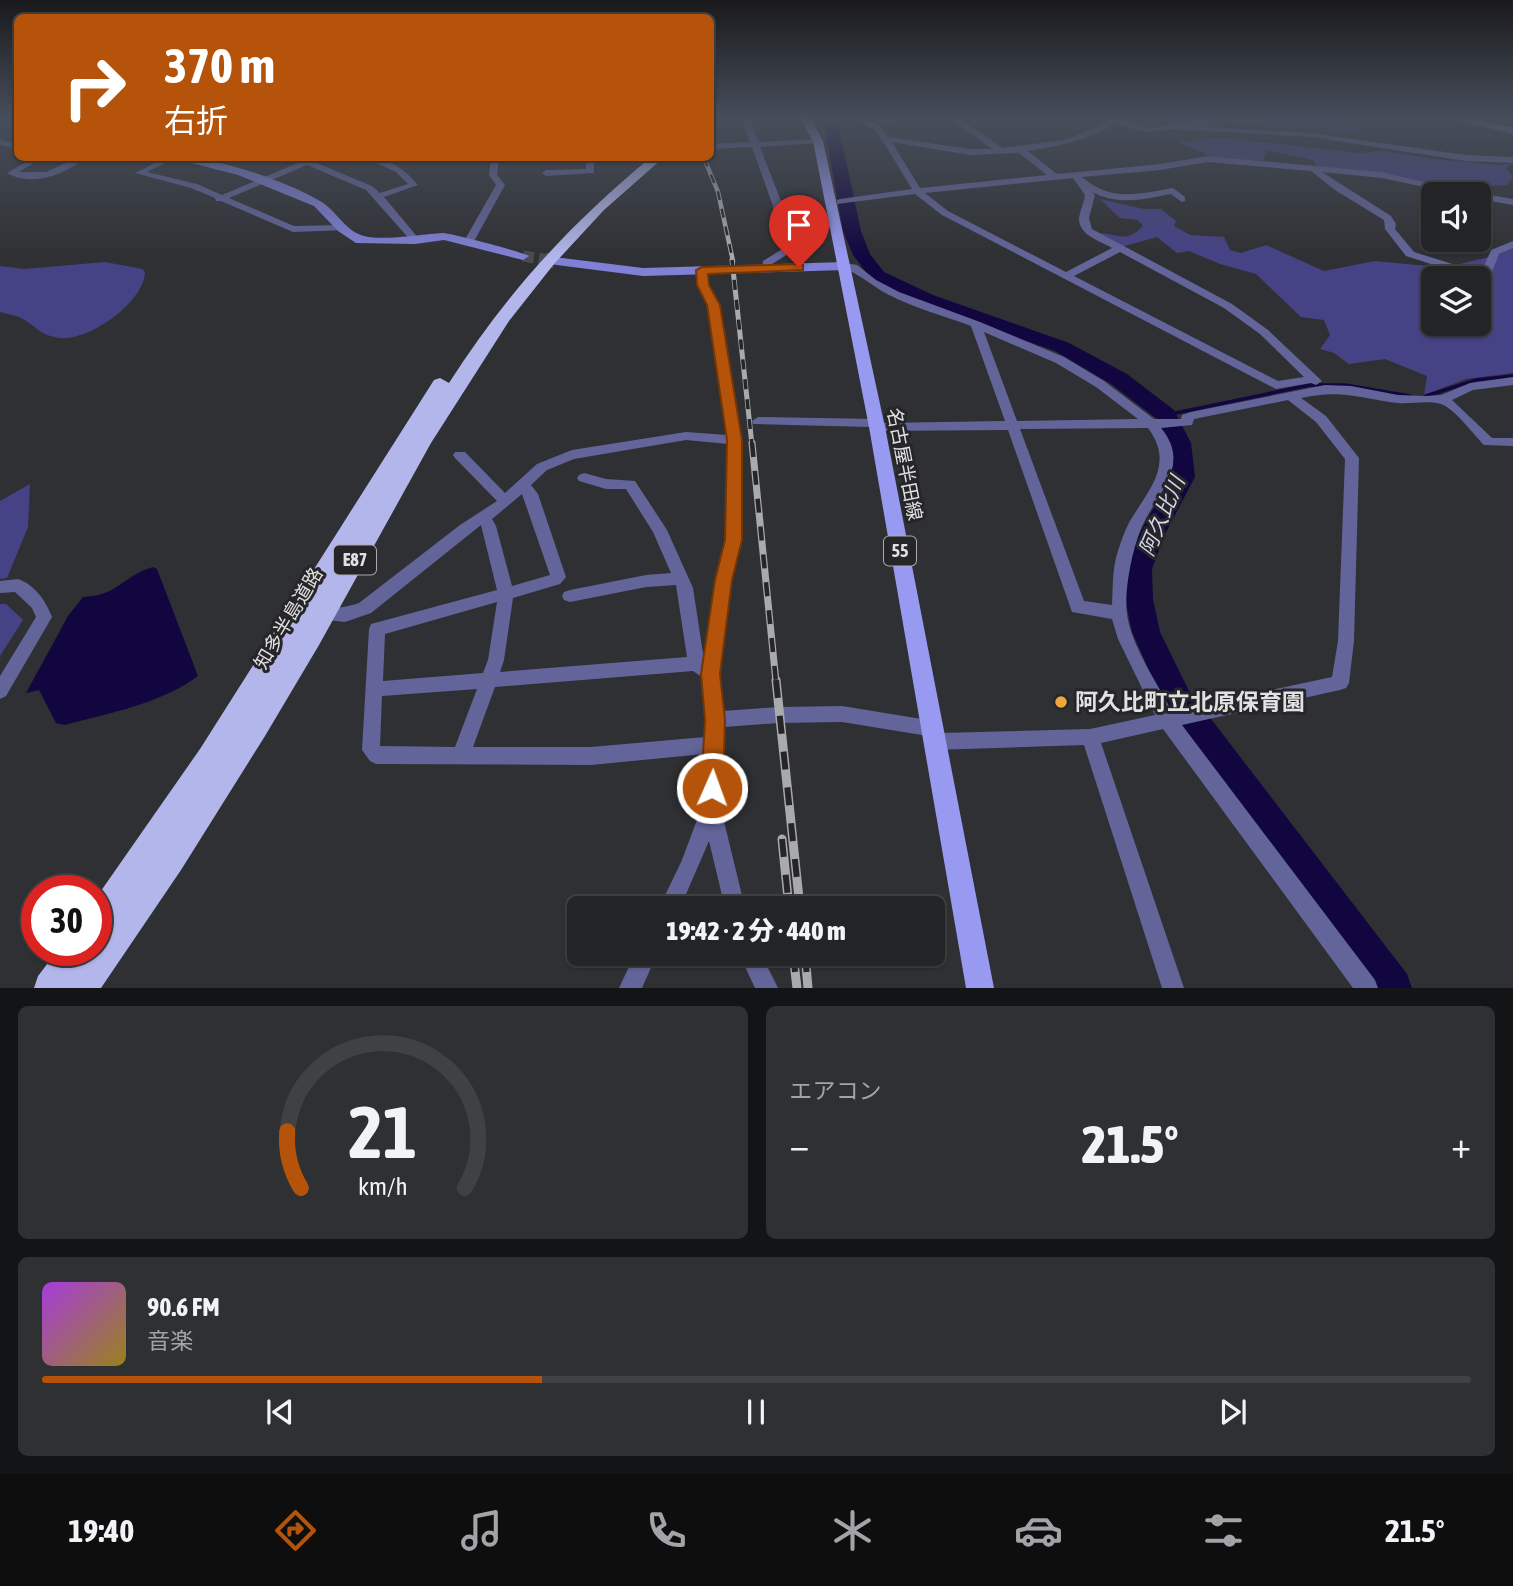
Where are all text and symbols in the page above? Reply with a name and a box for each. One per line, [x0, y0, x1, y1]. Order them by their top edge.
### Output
text: 370 m [164, 37, 275, 93]
icon: right [49, 42, 140, 133]
text: 右折 [164, 102, 228, 139]
map controls [1421, 182, 1491, 336]
button: sound [1421, 182, 1491, 252]
pin [769, 195, 829, 267]
icon: arrive [780, 206, 818, 244]
button: layers [1421, 266, 1491, 336]
street label: 名古屋半田線 [883, 406, 927, 522]
water label: 阿久比川 [1134, 470, 1189, 559]
road number: 55 [884, 536, 916, 566]
road number: E87 [334, 546, 376, 574]
street label: 知多半島道路 [249, 563, 327, 673]
place label: 阿久比町立北原保育園 [1075, 689, 1305, 715]
marker: 阿久比町立北原保育園 [1053, 694, 1069, 710]
position arrow [675, 751, 749, 825]
speed limit sign: 30 [21, 875, 112, 966]
text: 19:42 · 2 分 · 440 m [666, 916, 846, 946]
text: エアコン [790, 1078, 882, 1104]
text: 21 [349, 1091, 417, 1174]
text: 21.5° [1082, 1114, 1179, 1174]
text: − [790, 1123, 809, 1166]
text: + [1451, 1123, 1471, 1166]
text: km/h [358, 1172, 408, 1200]
text: 90.6 FM [147, 1292, 220, 1322]
text: 音楽 [147, 1328, 193, 1354]
icon: previous [261, 1393, 299, 1431]
icon: pause [737, 1393, 775, 1431]
icon: next [1214, 1393, 1252, 1431]
icon: directions [271, 1506, 320, 1555]
icon: music [457, 1506, 506, 1555]
icon: phone [642, 1506, 691, 1555]
icon: climate [828, 1506, 877, 1555]
icon: car [1014, 1506, 1063, 1555]
icon: filters [1199, 1506, 1248, 1555]
text: 19:40 [68, 1512, 134, 1549]
text: 21.5° [1385, 1512, 1445, 1549]

